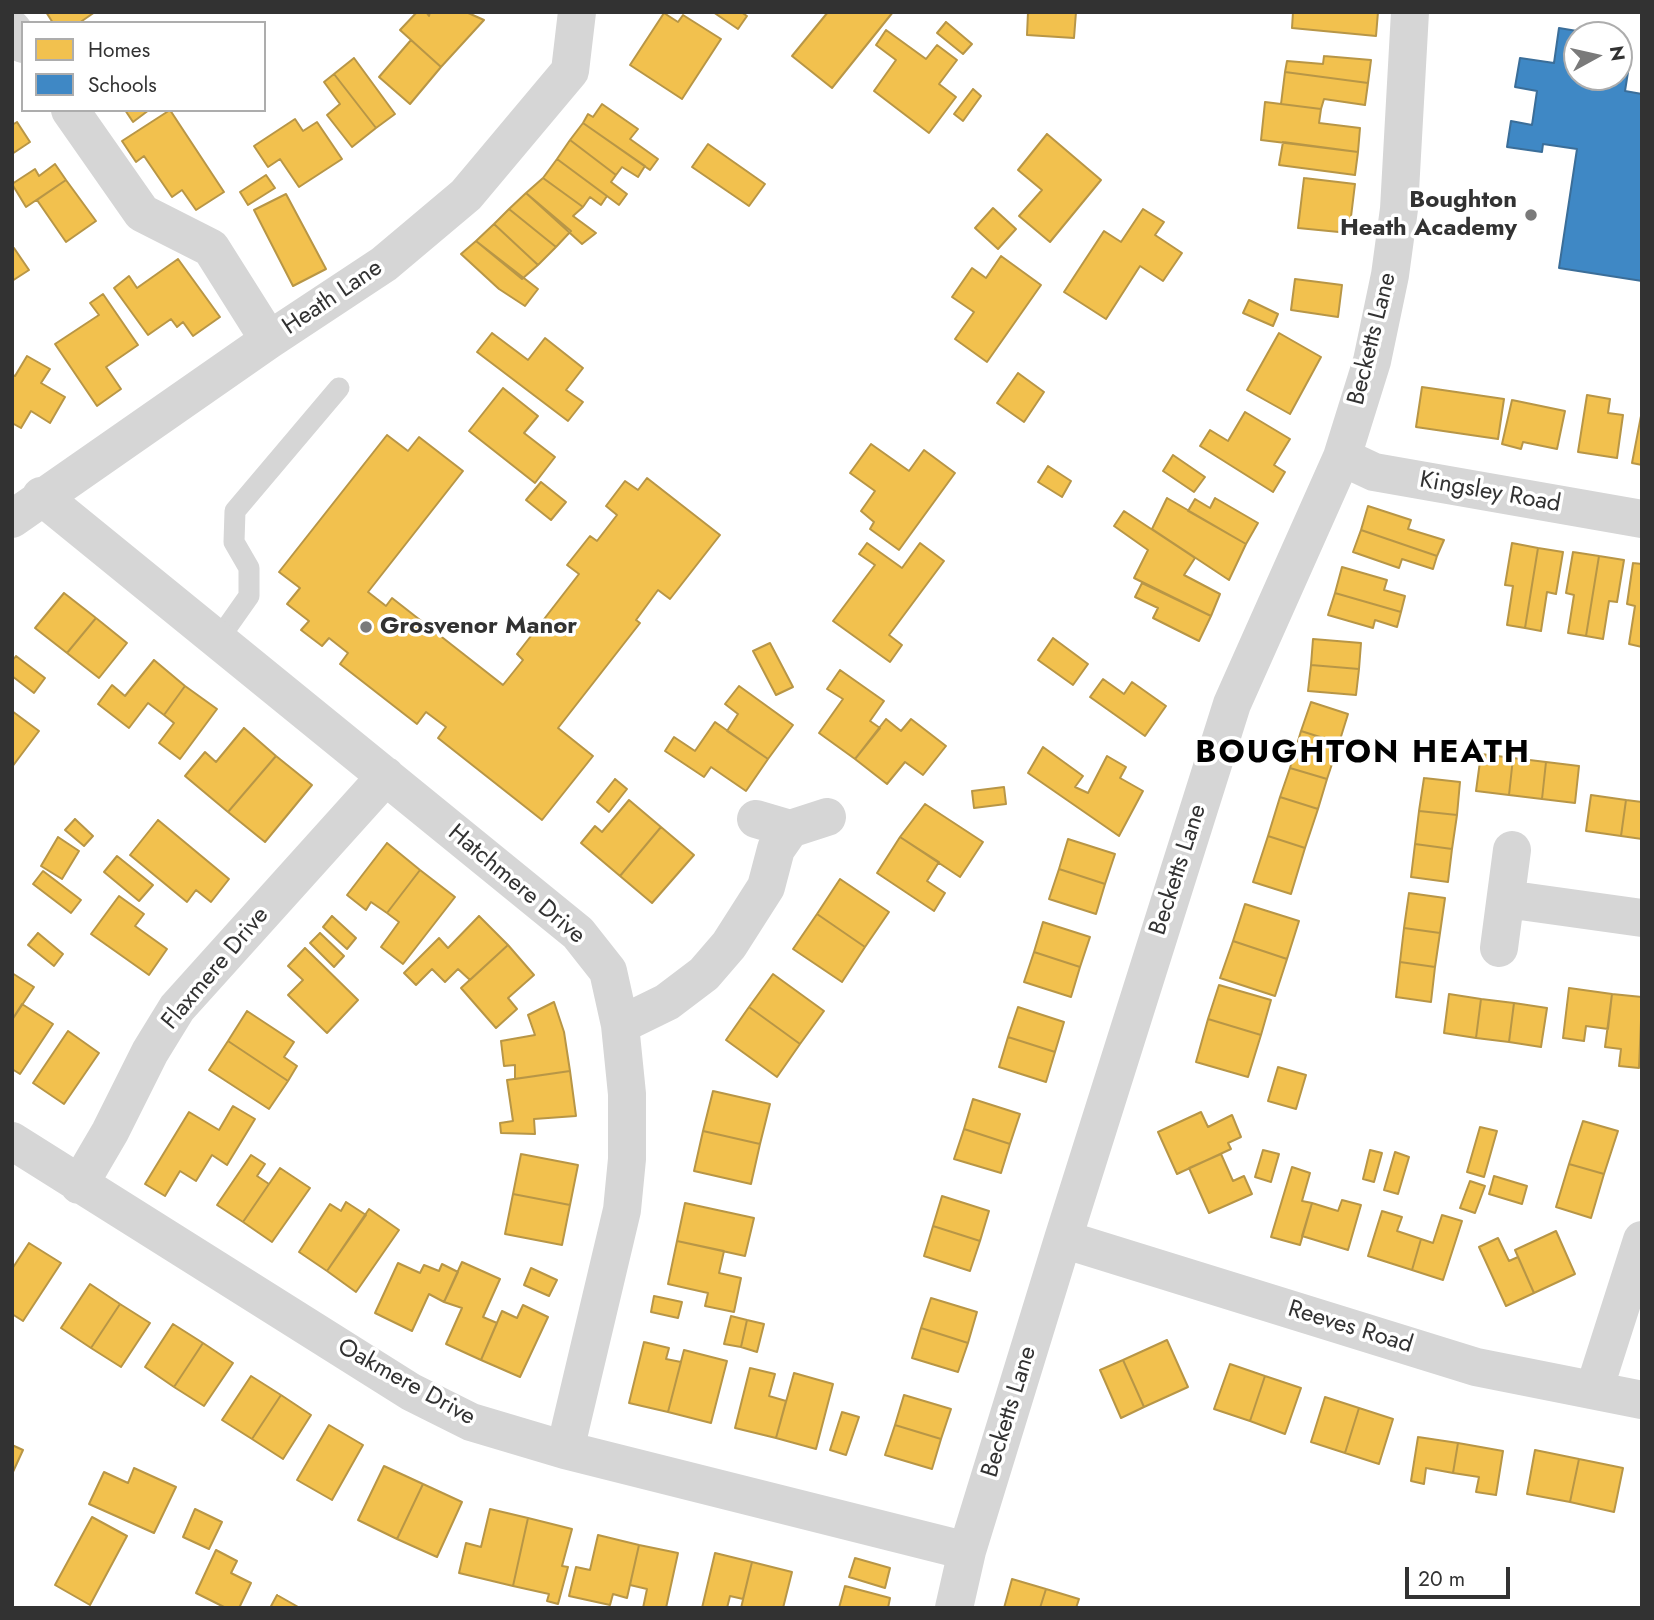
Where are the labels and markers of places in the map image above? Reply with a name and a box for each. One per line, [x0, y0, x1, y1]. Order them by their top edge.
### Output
place label: Boughton Heath Academy [1340, 187, 1517, 243]
marker: Boughton Heath Academy [1523, 207, 1539, 223]
place label: Grosvenor Manor [380, 613, 577, 641]
marker: Grosvenor Manor [358, 619, 374, 635]

